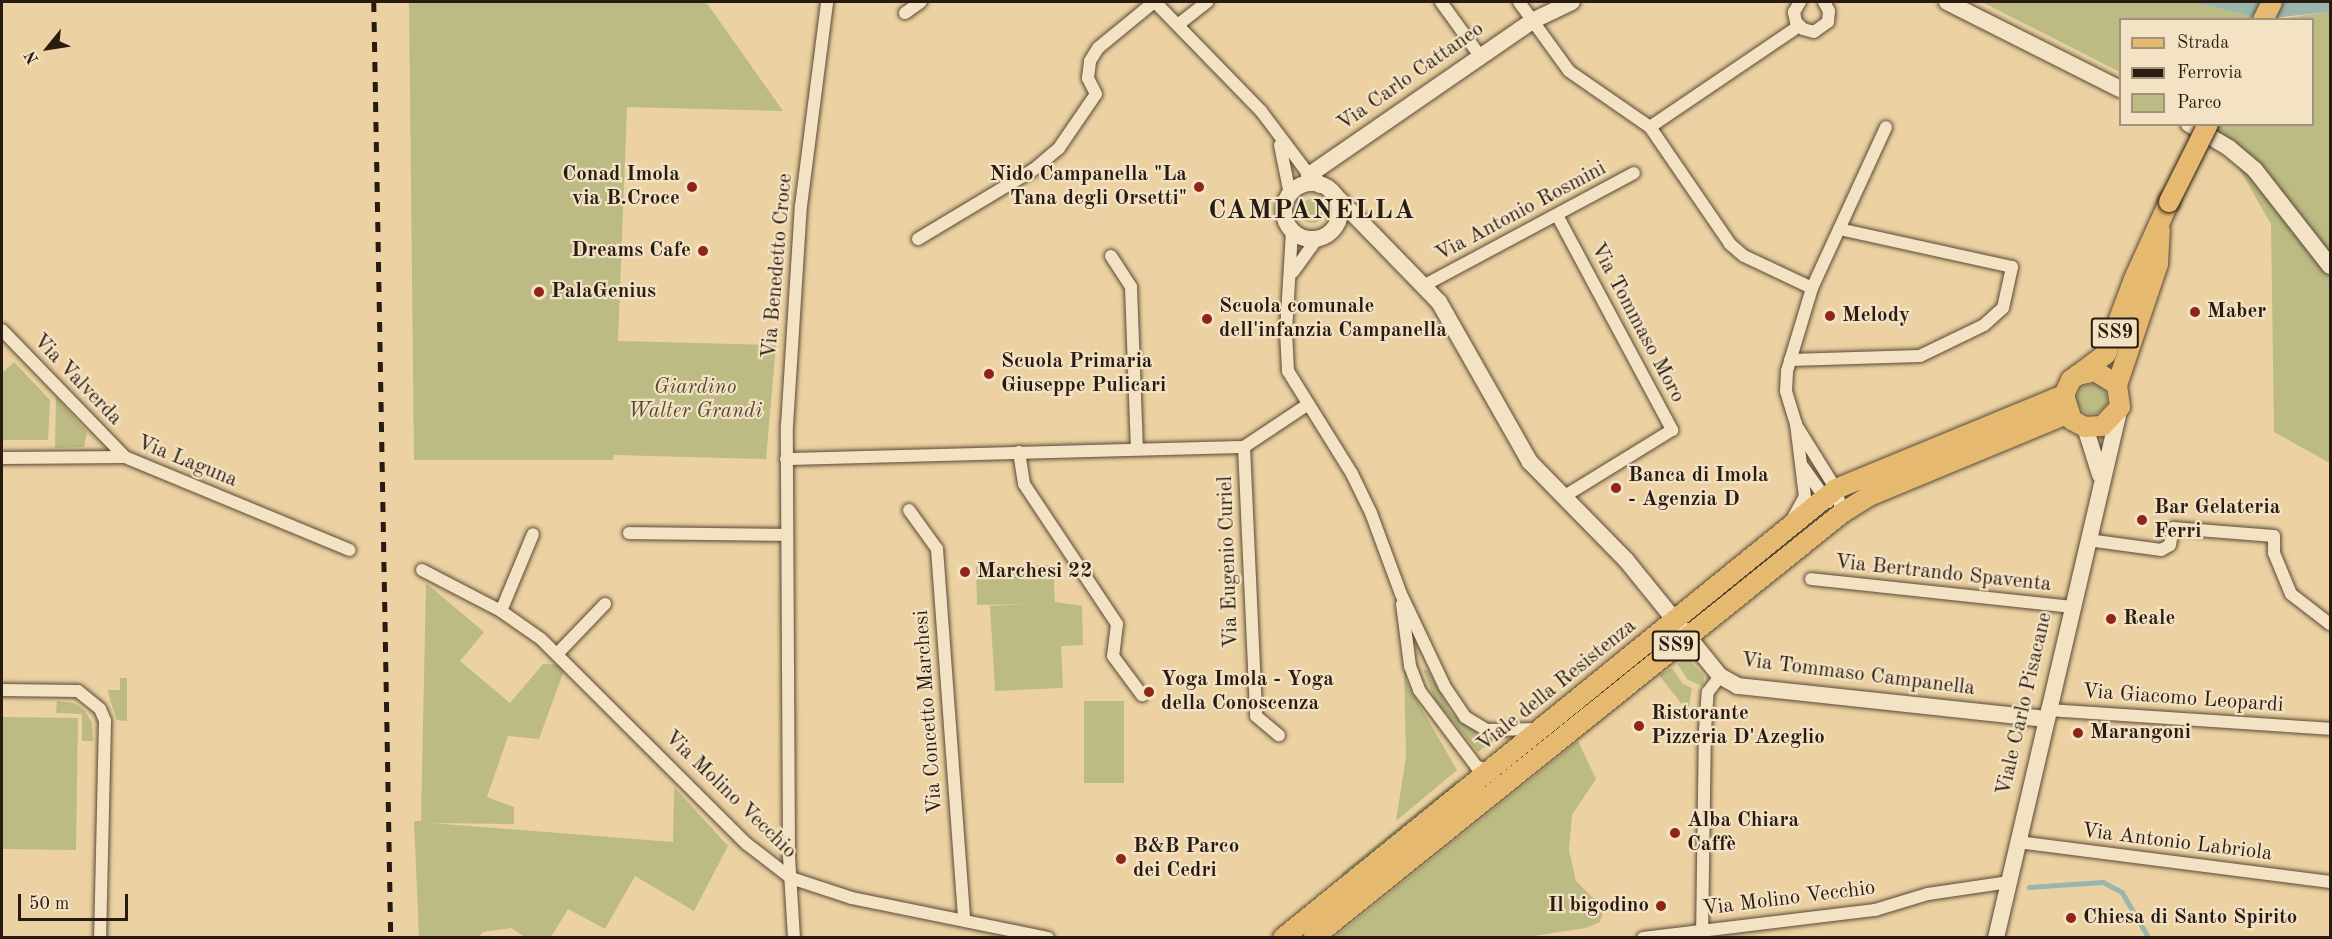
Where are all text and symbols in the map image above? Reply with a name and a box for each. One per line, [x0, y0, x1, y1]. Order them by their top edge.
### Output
street label: Via Carlo Cattaneo [1333, 17, 1489, 137]
north arrow [18, 18, 78, 78]
legend [2119, 18, 2314, 126]
text: Strada [2177, 34, 2229, 52]
text: N [22, 48, 42, 66]
text: Ferrovia [2177, 64, 2242, 82]
text: Parco [2177, 94, 2222, 112]
street label: Via Antonio Rosmini [1431, 156, 1611, 268]
place label: Conad Imola via B.Croce [562, 162, 680, 212]
place label: Nido Campanella "La Tana degli Orsetti" [989, 162, 1187, 212]
street label: Via Benedetto Croce [757, 172, 799, 360]
marker: Conad Imola via B.Croce [685, 180, 699, 194]
marker: Nido Campanella "La Tana degli Orsetti" [1192, 180, 1206, 194]
district label: CAMPANELLA [1208, 195, 1416, 227]
place label: Dreams Cafe [571, 238, 691, 264]
street label: Via Tommaso Moro [1584, 239, 1690, 407]
marker: Dreams Cafe [696, 244, 710, 258]
place label: PalaGenius [551, 279, 656, 305]
marker: PalaGenius [532, 285, 546, 299]
place label: Scuola comunale dell'infanzia Campanella [1219, 294, 1447, 344]
place label: Maber [2207, 299, 2266, 325]
place label: Melody [1842, 303, 1910, 329]
marker: Maber [2188, 305, 2202, 319]
marker: Melody [1823, 309, 1837, 323]
marker: Scuola comunale dell'infanzia Campanella [1200, 312, 1214, 326]
road number: SS9 [2090, 316, 2140, 350]
street label: Via Valverda [27, 329, 127, 431]
place label: Scuola Primaria Giuseppe Pulicari [1001, 349, 1166, 399]
marker: Scuola Primaria Giuseppe Pulicari [982, 367, 996, 381]
park label: Giardino Walter Grandi [628, 375, 762, 425]
street label: Via Laguna [133, 430, 241, 494]
place label: Banca di Imola - Agenzia D [1628, 463, 1769, 513]
street label: Via Eugenio Curiel [1213, 476, 1245, 648]
marker: Banca di Imola - Agenzia D [1609, 481, 1623, 495]
place label: Bar Gelateria Ferri [2154, 495, 2280, 545]
marker: Bar Gelateria Ferri [2135, 513, 2149, 527]
street label: Via Bertrando Spaventa [1834, 550, 2052, 598]
place label: Marchesi 22 [977, 559, 1092, 585]
marker: Marchesi 22 [958, 565, 972, 579]
place label: Reale [2123, 606, 2175, 632]
street label: Via Concetto Marchesi [909, 609, 949, 815]
street label: Viale Carlo Pisacane [1992, 610, 2058, 798]
marker: Reale [2104, 612, 2118, 626]
street label: Viale della Resistenza [1472, 614, 1642, 758]
road number: SS9 [1650, 629, 1702, 663]
street label: Via Tommaso Campanella [1740, 648, 1976, 702]
place label: Yoga Imola - Yoga della Conoscenza [1161, 667, 1334, 717]
street label: Via Giacomo Leopardi [2082, 679, 2284, 719]
marker: Yoga Imola - Yoga della Conoscenza [1142, 685, 1156, 699]
place label: Ristorante Pizzeria D'Azeglio [1651, 701, 1825, 751]
marker: Ristorante Pizzeria D'Azeglio [1632, 719, 1646, 733]
place label: Marangoni [2090, 720, 2191, 746]
street label: Via Molino Vecchio [659, 726, 801, 864]
marker: Marangoni [2071, 726, 2085, 740]
place label: Alba Chiara Caffè [1687, 808, 1799, 858]
street label: Via Antonio Labriola [2080, 819, 2274, 867]
marker: Alba Chiara Caffè [1668, 826, 1682, 840]
place label: B&B Parco dei Cedri [1133, 834, 1239, 884]
marker: B&B Parco dei Cedri [1114, 852, 1128, 866]
street label: Via Molino Vecchio [1701, 876, 1877, 922]
scale bar [21, 882, 130, 920]
place label: Il bigodino [1548, 893, 1649, 919]
text: 50 m [29, 895, 69, 913]
marker: Il bigodino [1654, 899, 1668, 913]
place label: Chiesa di Santo Spirito [2083, 905, 2297, 931]
marker: Chiesa di Santo Spirito [2064, 911, 2078, 925]

